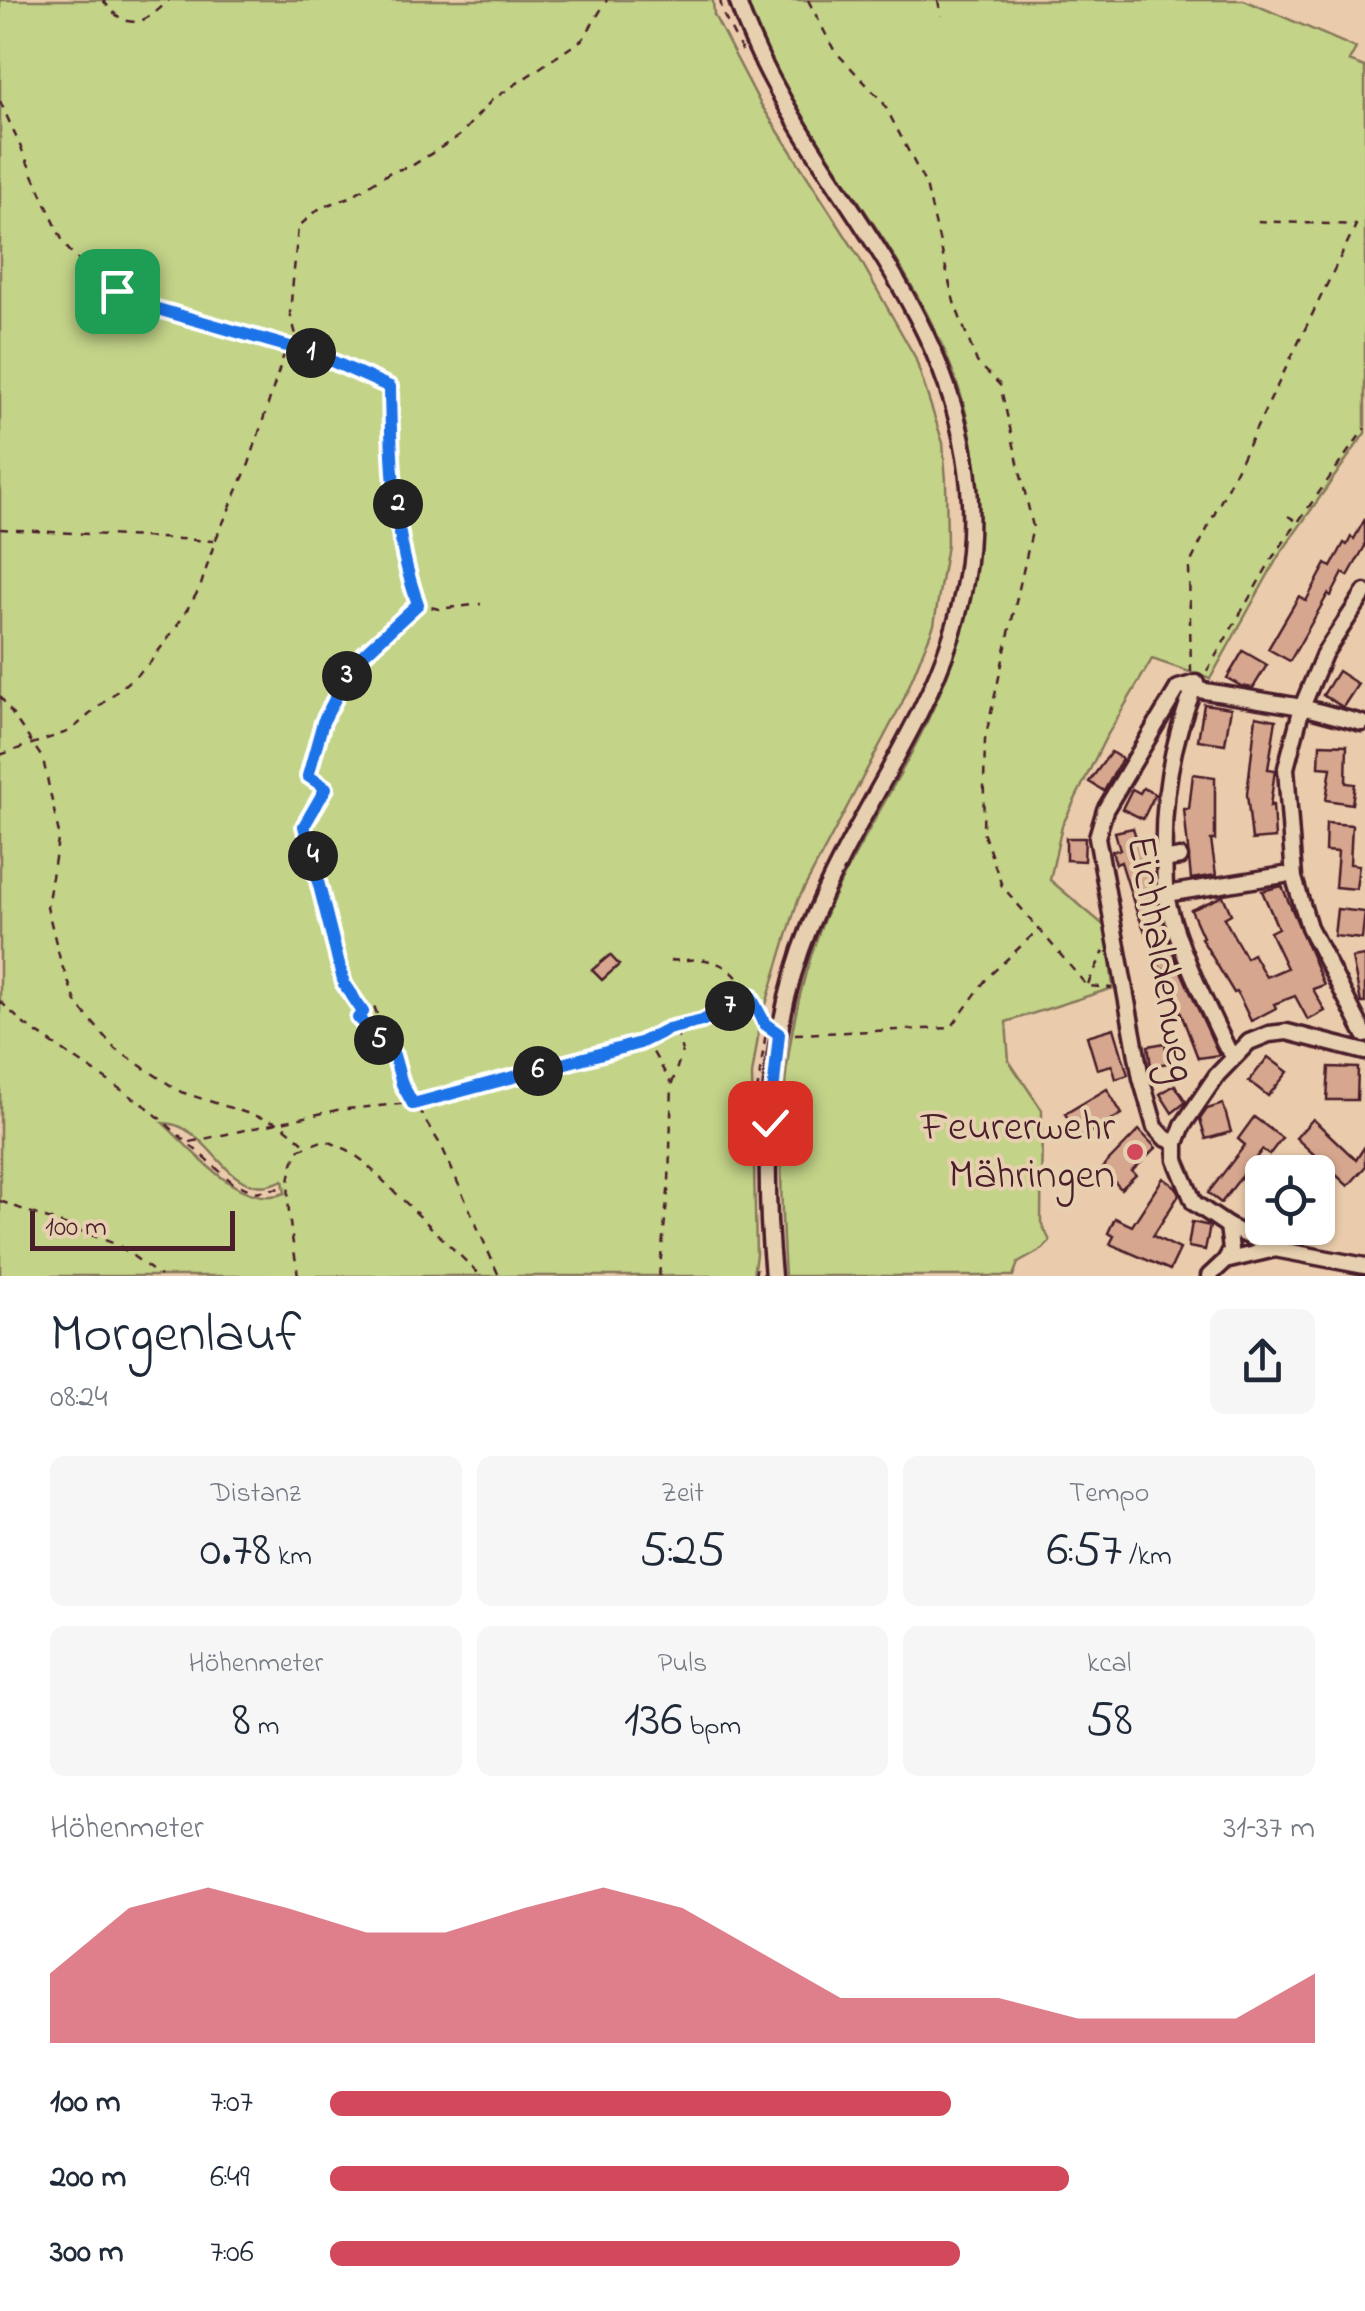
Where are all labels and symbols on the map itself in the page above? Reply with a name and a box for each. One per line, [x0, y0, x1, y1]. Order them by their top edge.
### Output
pin [75, 249, 160, 334]
pin: 1 [286, 328, 336, 378]
pin: 2 [373, 479, 423, 529]
pin: 3 [322, 651, 372, 701]
pin: 4 [288, 831, 338, 881]
street label: Eichhaldenweg [1108, 831, 1212, 1087]
pin: 7 [705, 981, 755, 1031]
pin: 5 [354, 1015, 404, 1065]
pin: 6 [513, 1046, 563, 1096]
pin [728, 1081, 813, 1166]
place label: Feurerwehr Mähringen [920, 1098, 1116, 1207]
marker: Feurerwehr Mähringen [1124, 1141, 1146, 1163]
scale bar [30, 1206, 235, 1250]

